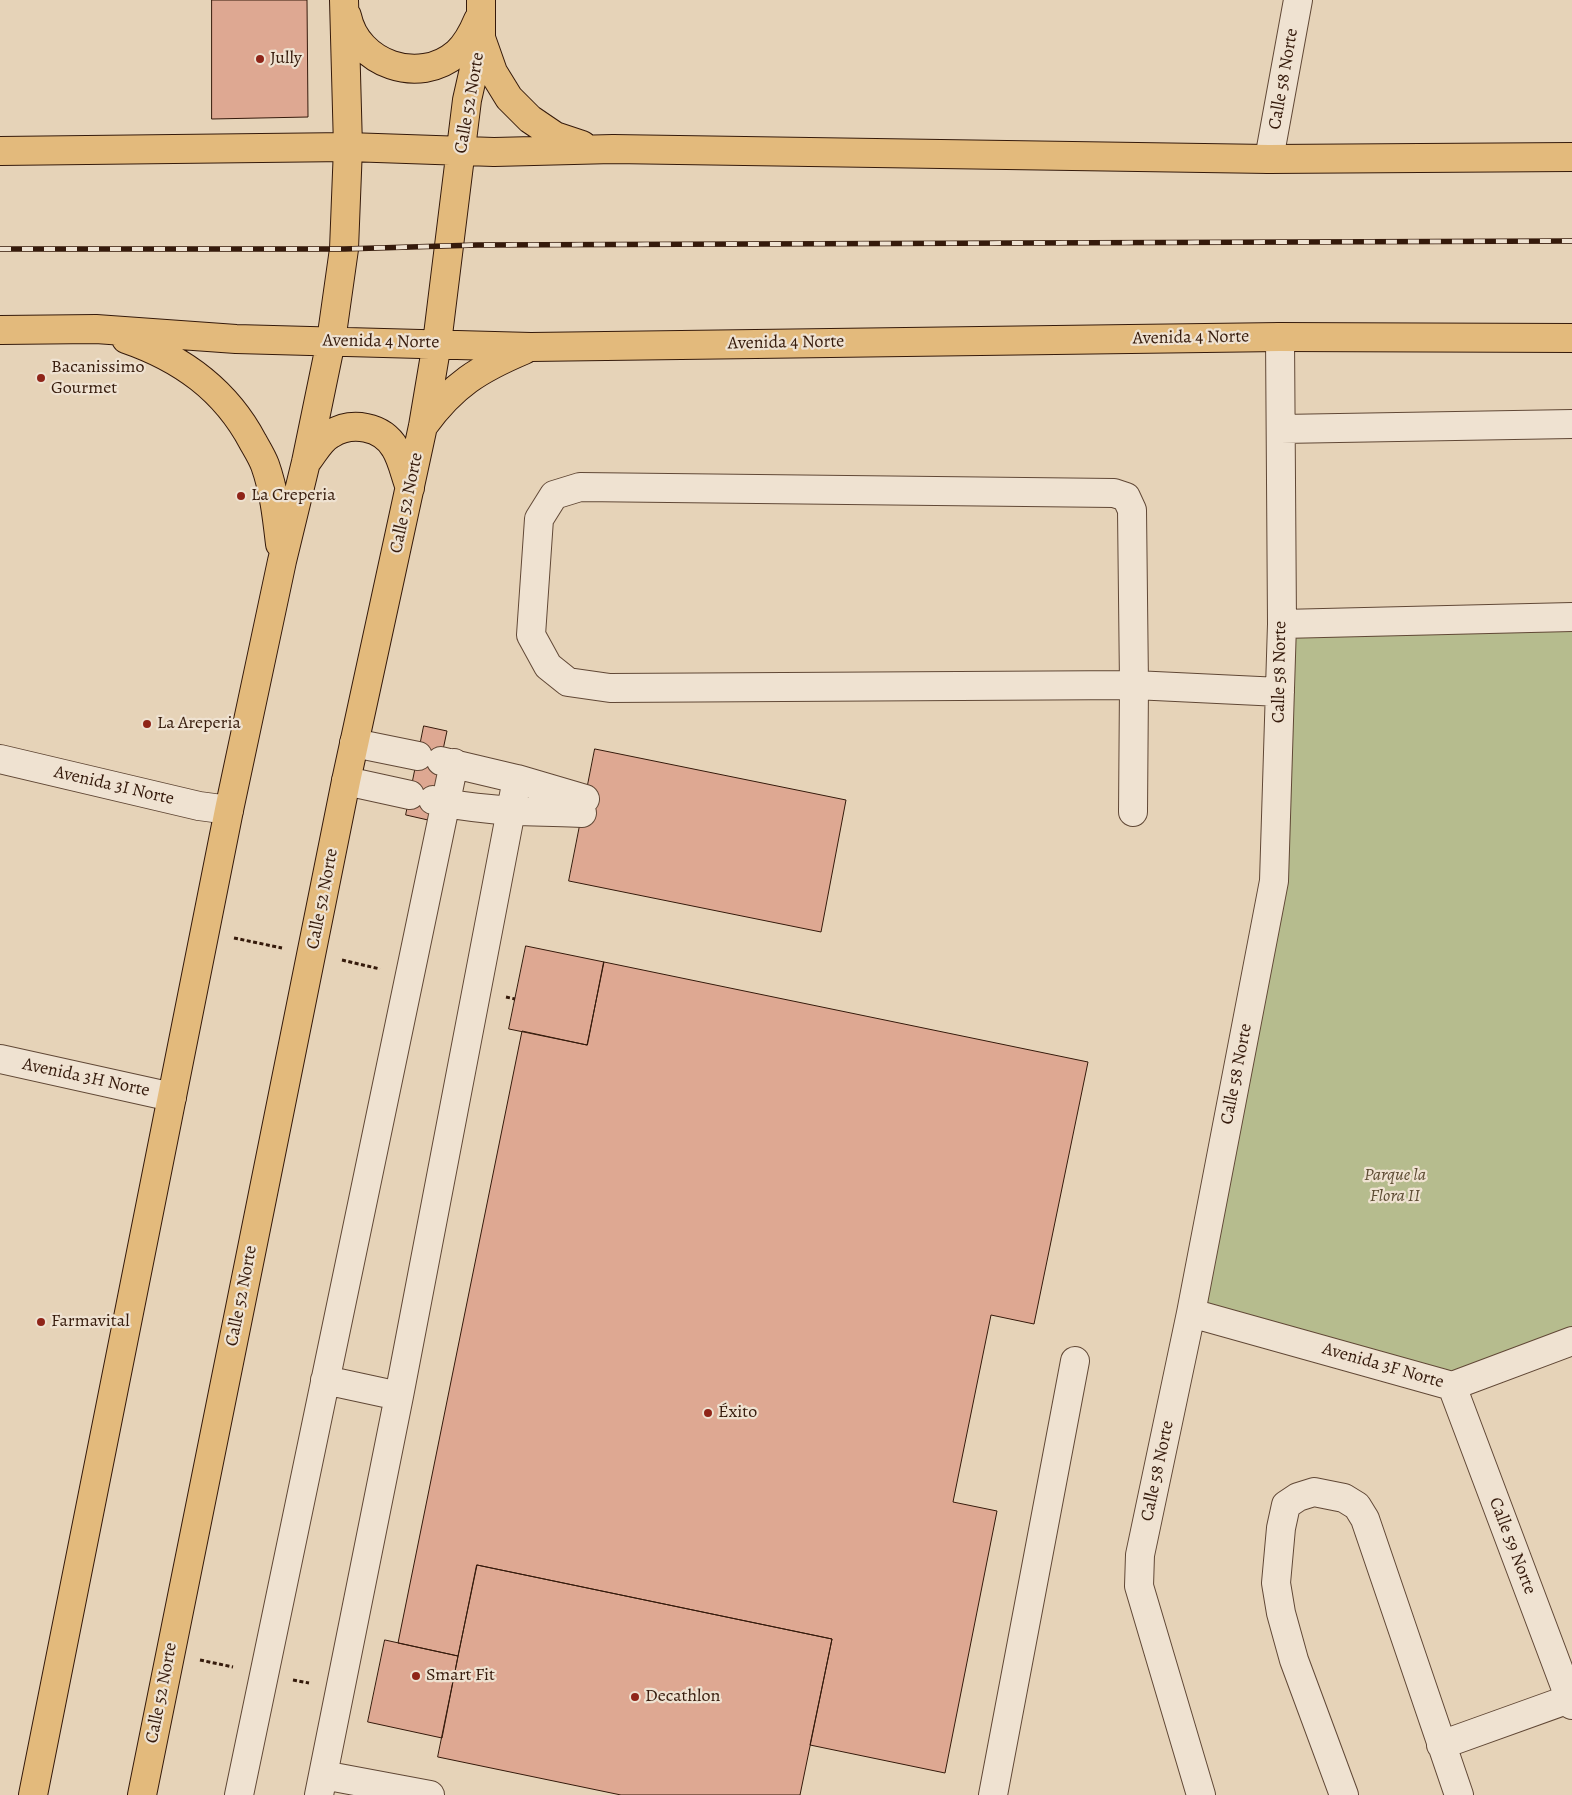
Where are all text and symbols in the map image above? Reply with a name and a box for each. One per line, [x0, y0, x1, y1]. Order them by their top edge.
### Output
street label: Calle 58 Norte [1264, 27, 1304, 131]
place label: Jully [270, 48, 302, 70]
street label: Calle 52 Norte [450, 51, 490, 155]
marker: Jully [254, 53, 266, 65]
street label: Avenida 4 Norte [1132, 326, 1250, 350]
street label: Avenida 4 Norte [322, 330, 440, 354]
street label: Avenida 4 Norte [727, 331, 845, 355]
place label: Bacanissimo Gourmet [51, 357, 144, 399]
marker: Bacanissimo Gourmet [35, 372, 47, 384]
street label: Calle 52 Norte [386, 451, 428, 555]
place label: La Creperia [251, 485, 336, 507]
marker: La Creperia [235, 490, 247, 502]
street label: Calle 58 Norte [1268, 621, 1292, 723]
place label: La Areperia [157, 713, 241, 735]
marker: La Areperia [141, 718, 153, 730]
street label: Avenida 3I Norte [52, 762, 176, 810]
street label: Calle 52 Norte [303, 847, 343, 951]
street label: Calle 58 Norte [1217, 1022, 1257, 1126]
street label: Avenida 3H Norte [20, 1054, 152, 1102]
park label: Parque la Flora II [1364, 1165, 1426, 1208]
street label: Calle 52 Norte [222, 1244, 262, 1348]
place label: Farmavital [51, 1311, 130, 1333]
marker: Farmavital [35, 1316, 47, 1328]
street label: Avenida 3F Norte [1320, 1338, 1446, 1394]
place label: Éxito [718, 1402, 757, 1424]
marker: Éxito [702, 1407, 714, 1419]
street label: Calle 58 Norte [1137, 1419, 1179, 1523]
street label: Calle 59 Norte [1484, 1495, 1540, 1597]
street label: Calle 52 Norte [142, 1641, 182, 1745]
place label: Smart Fit [426, 1665, 495, 1687]
marker: Smart Fit [410, 1670, 422, 1682]
place label: Decathlon [645, 1686, 720, 1708]
marker: Decathlon [629, 1691, 641, 1703]

